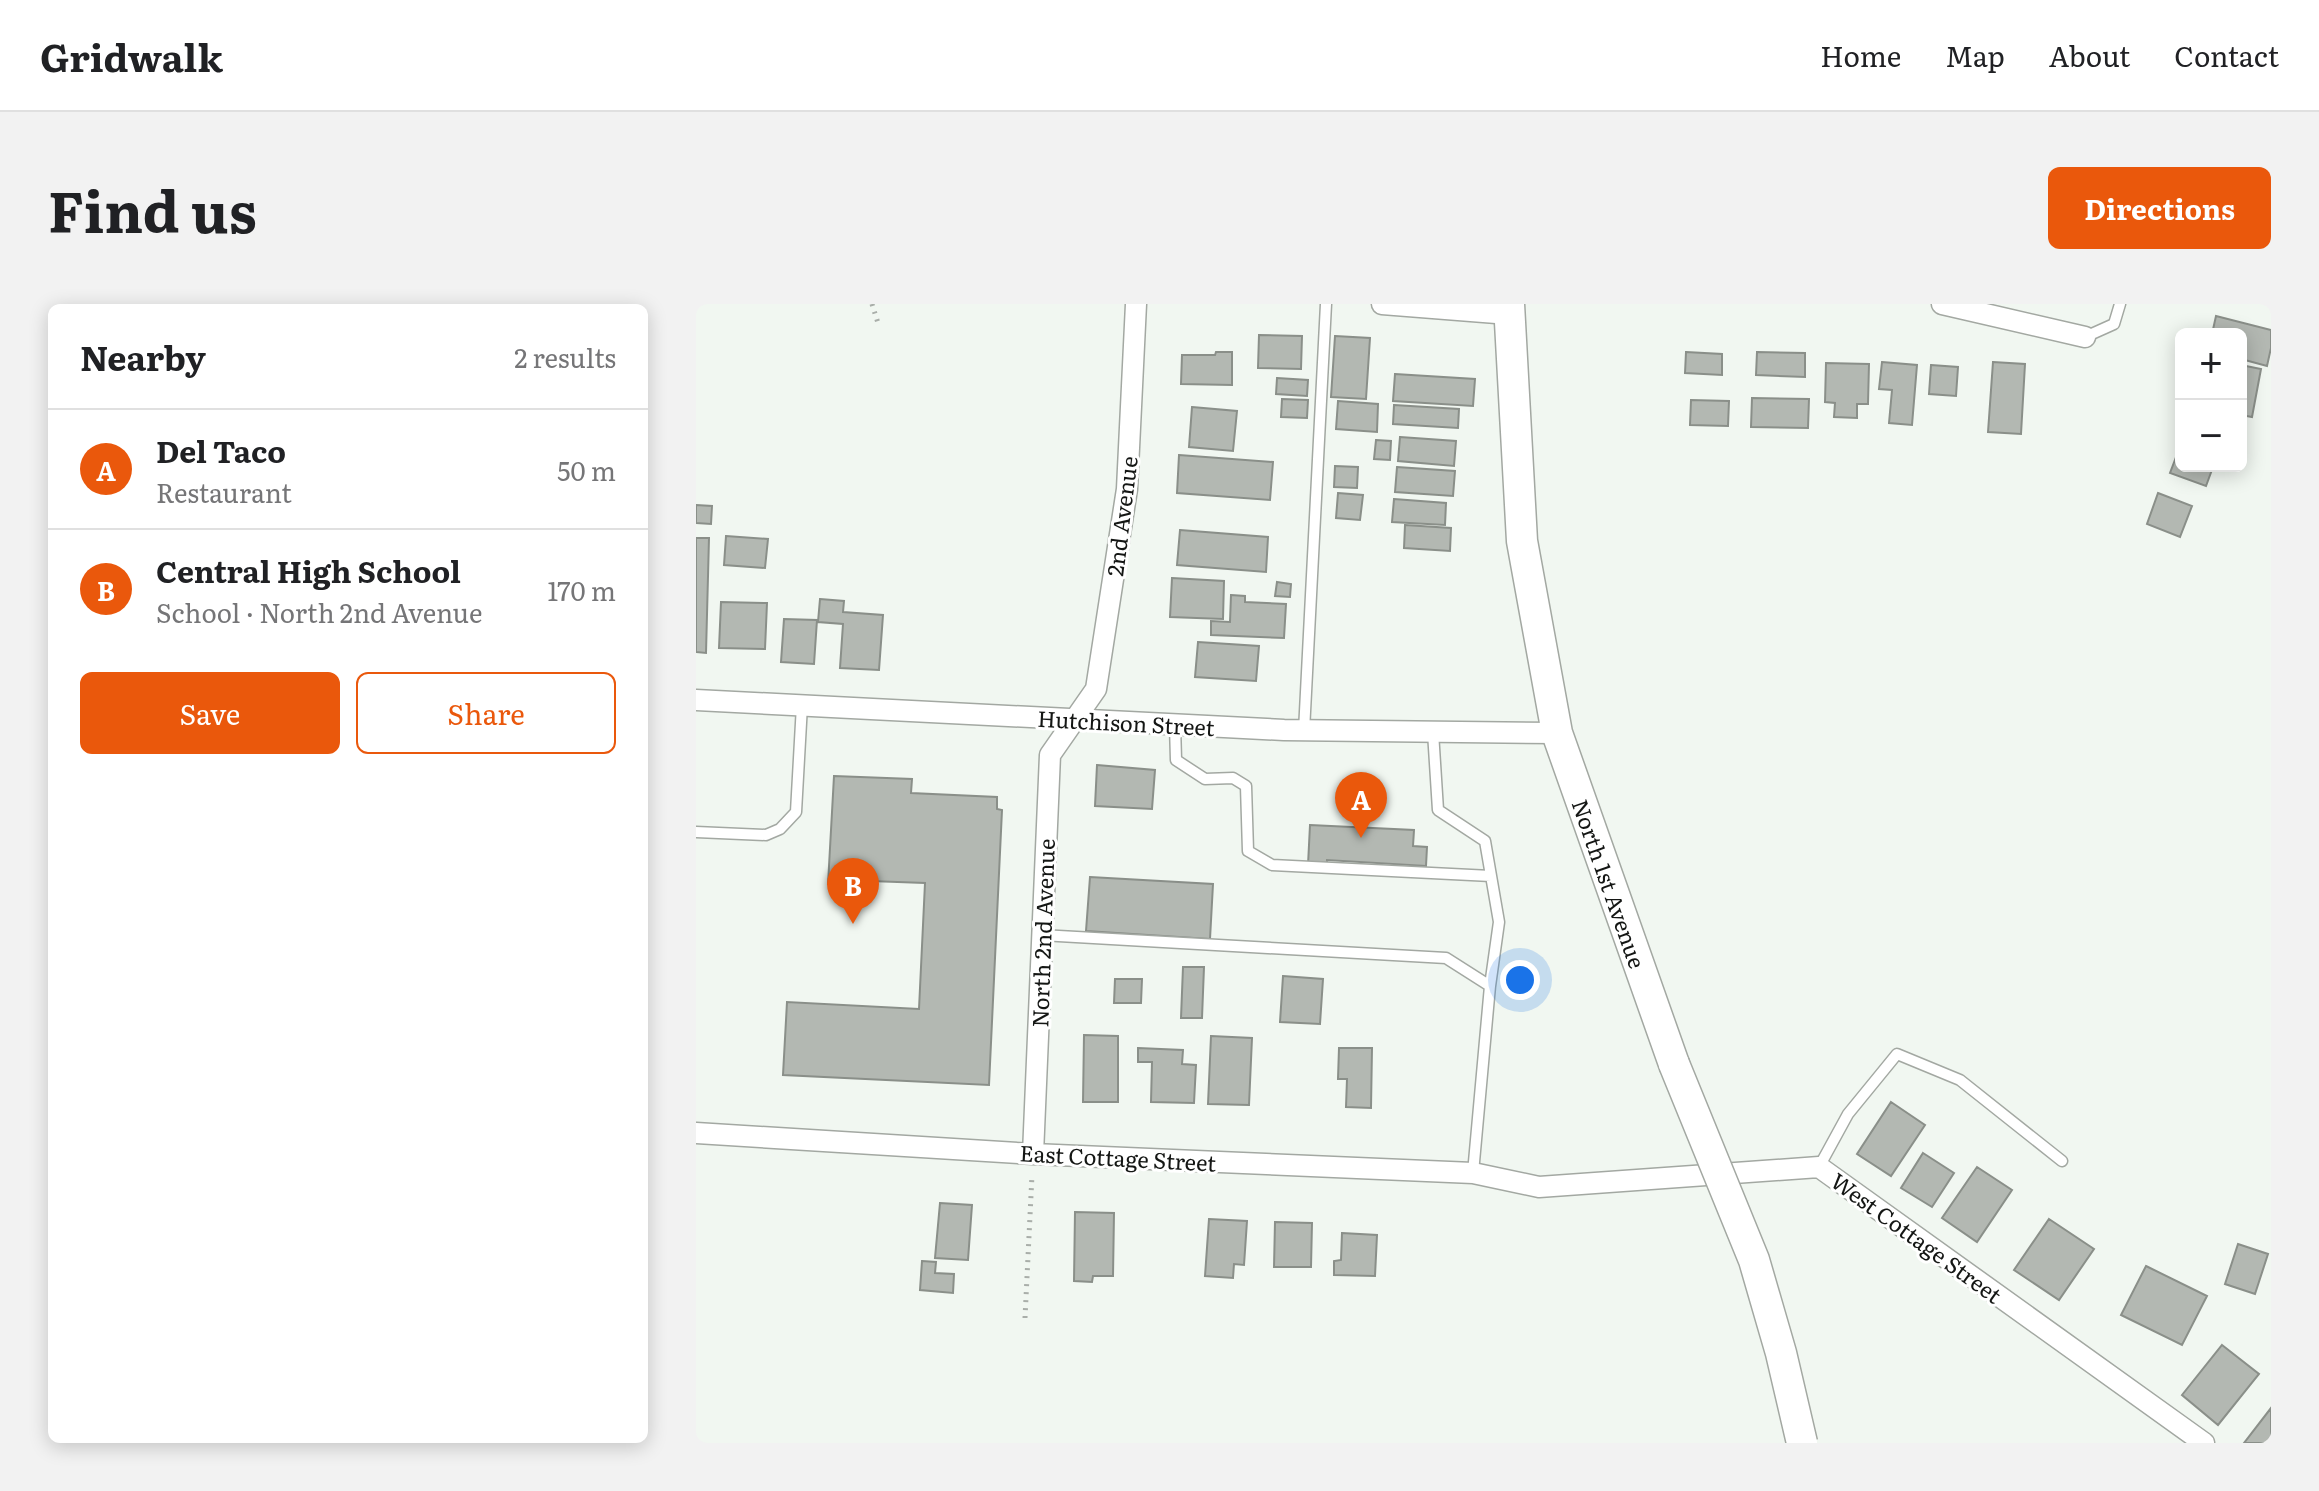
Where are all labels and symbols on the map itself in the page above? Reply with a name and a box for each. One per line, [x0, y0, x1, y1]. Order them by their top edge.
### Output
street label: 2nd Avenue [1097, 454, 1145, 578]
street label: Hutchison Street [1037, 701, 1216, 743]
pin: A [1335, 772, 1387, 838]
street label: North 1st Avenue [1565, 794, 1655, 973]
street label: North 2nd Avenue [1022, 838, 1062, 1028]
pin: B [827, 858, 879, 924]
your location [1500, 960, 1540, 1000]
street label: East Cottage Street [1019, 1135, 1217, 1179]
street label: West Cottage Street [1825, 1164, 2009, 1310]

